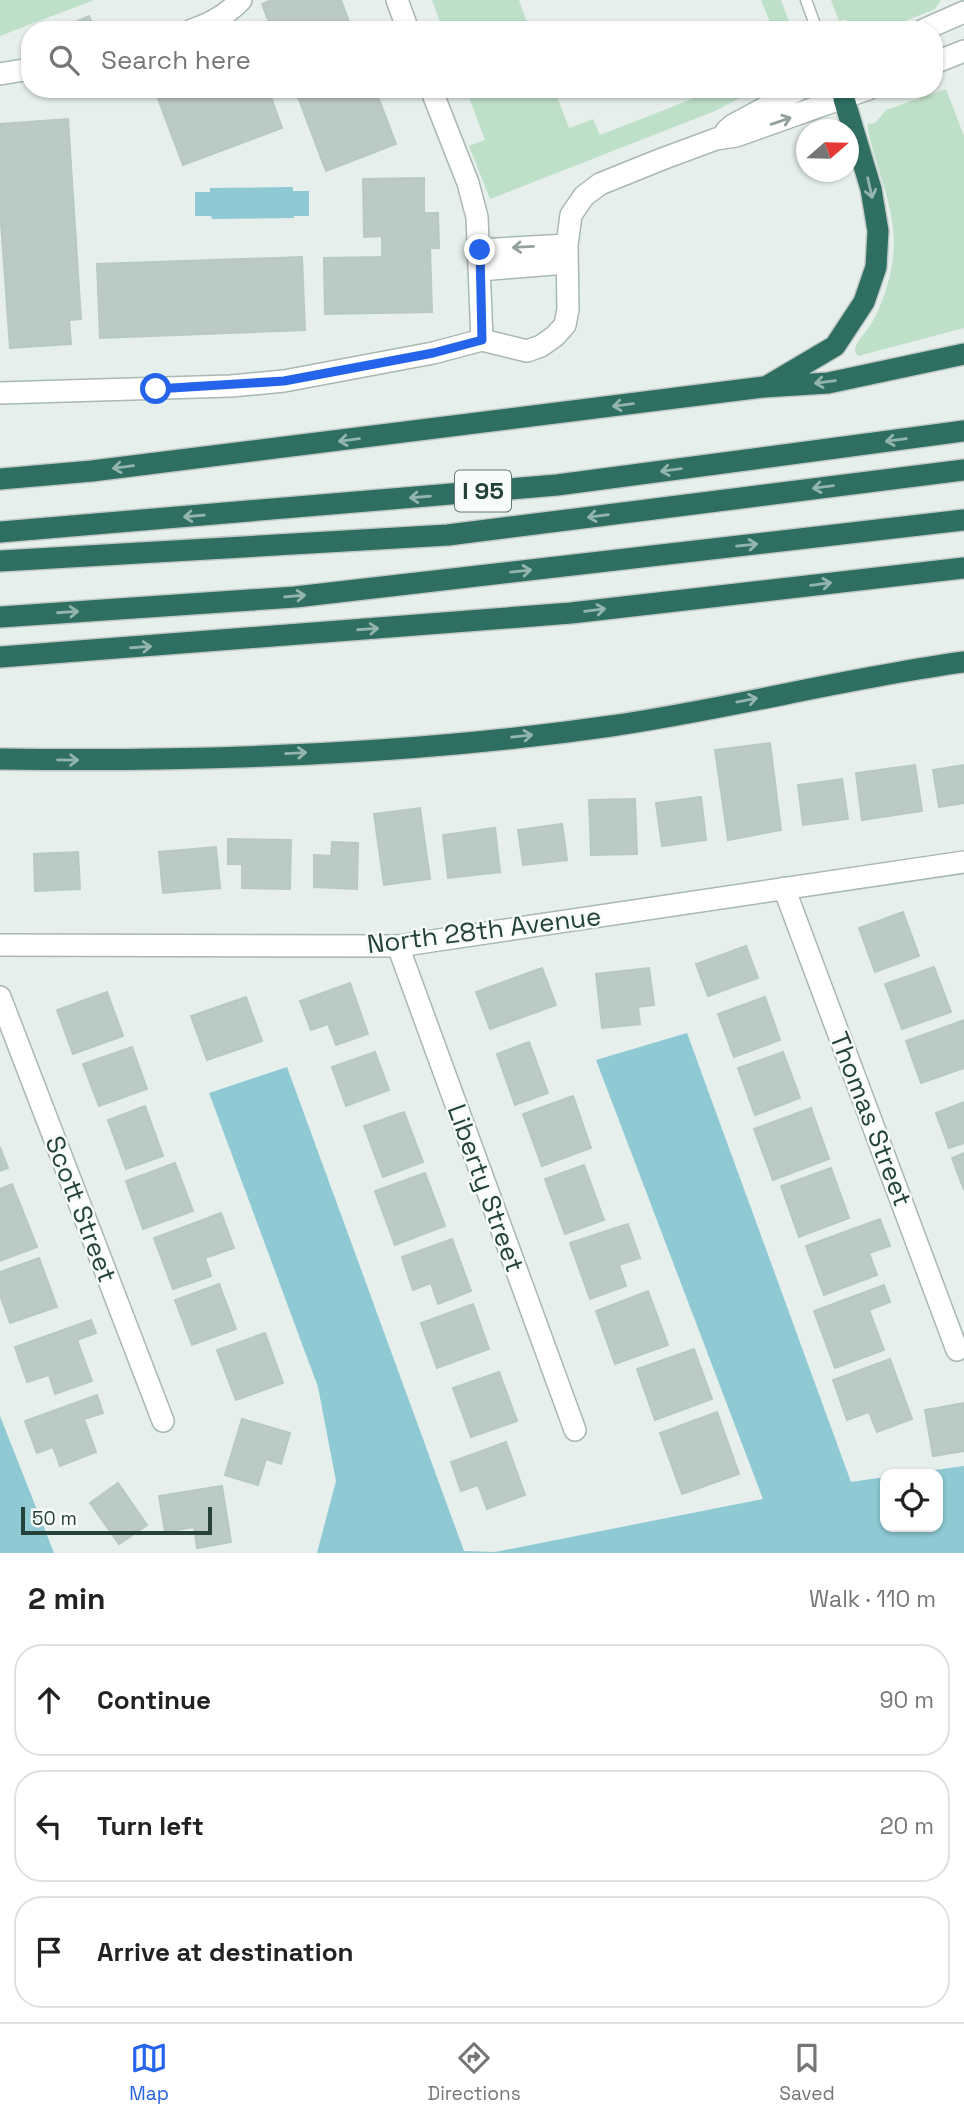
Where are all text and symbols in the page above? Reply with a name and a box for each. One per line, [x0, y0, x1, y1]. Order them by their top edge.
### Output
search box [21, 21, 943, 98]
icon: search [45, 41, 83, 79]
text: Search here [101, 43, 251, 77]
one-way arrow [769, 114, 791, 126]
north arrow [796, 119, 859, 182]
one-way arrow [864, 176, 877, 199]
route end [464, 234, 495, 265]
one-way arrow [512, 241, 535, 254]
route start [140, 373, 171, 404]
one-way arrow [814, 376, 837, 389]
one-way arrow [612, 399, 635, 412]
one-way arrow [338, 433, 361, 446]
one-way arrow [885, 434, 908, 447]
one-way arrow [112, 461, 135, 474]
one-way arrow [660, 464, 683, 477]
road number: I 95 [455, 470, 511, 512]
one-way arrow [813, 481, 835, 494]
one-way arrow [410, 491, 432, 504]
one-way arrow [587, 509, 610, 522]
one-way arrow [183, 510, 205, 523]
one-way arrow [735, 538, 758, 551]
one-way arrow [509, 564, 532, 577]
one-way arrow [809, 578, 832, 591]
one-way arrow [283, 589, 306, 602]
one-way arrow [583, 604, 606, 617]
one-way arrow [56, 605, 79, 618]
one-way arrow [356, 622, 379, 635]
one-way arrow [130, 640, 152, 653]
one-way arrow [735, 693, 758, 707]
one-way arrow [510, 729, 533, 742]
one-way arrow [284, 747, 307, 760]
one-way arrow [56, 753, 79, 767]
street label: North 28th Avenue [365, 899, 603, 961]
street label: Thomas Street [822, 1027, 920, 1211]
street label: Liberty Street [440, 1099, 532, 1277]
street label: Scott Street [38, 1131, 124, 1287]
map controls [880, 1469, 943, 1532]
button: locate [880, 1469, 943, 1532]
scale bar [21, 1504, 212, 1536]
text: 50 m [32, 1506, 77, 1531]
text: 2 min [28, 1579, 106, 1618]
text: Walk · 110 m [809, 1584, 936, 1614]
icon: ahead [30, 1681, 68, 1719]
text: Continue [97, 1683, 211, 1717]
text: 90 m [879, 1685, 934, 1715]
icon: left [30, 1807, 68, 1845]
text: Turn left [97, 1809, 204, 1843]
text: 20 m [880, 1811, 934, 1841]
icon: arrive [30, 1933, 68, 1971]
text: Arrive at destination [97, 1935, 354, 1969]
tab: Map [129, 2039, 169, 2106]
tab: Directions [428, 2039, 521, 2106]
tab: Saved [779, 2039, 835, 2106]

